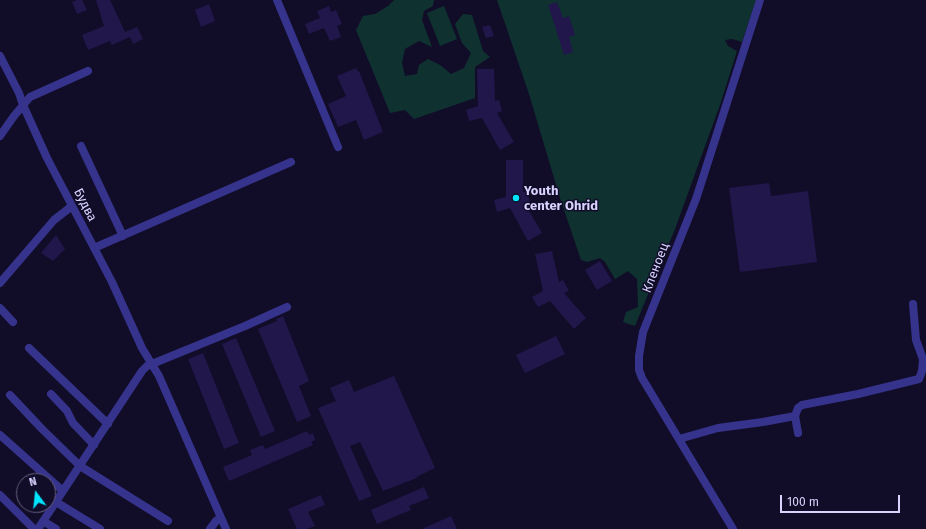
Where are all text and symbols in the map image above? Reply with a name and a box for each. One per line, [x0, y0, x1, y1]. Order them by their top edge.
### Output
place label: Youth center Ohrid [524, 183, 598, 214]
street label: Будва [70, 186, 100, 224]
marker: Youth center Ohrid [511, 193, 521, 203]
street label: Кленоец [639, 241, 673, 295]
north arrow [16, 473, 56, 513]
text: N [28, 475, 38, 489]
scale bar [782, 487, 902, 513]
text: 100 m [787, 495, 819, 509]

